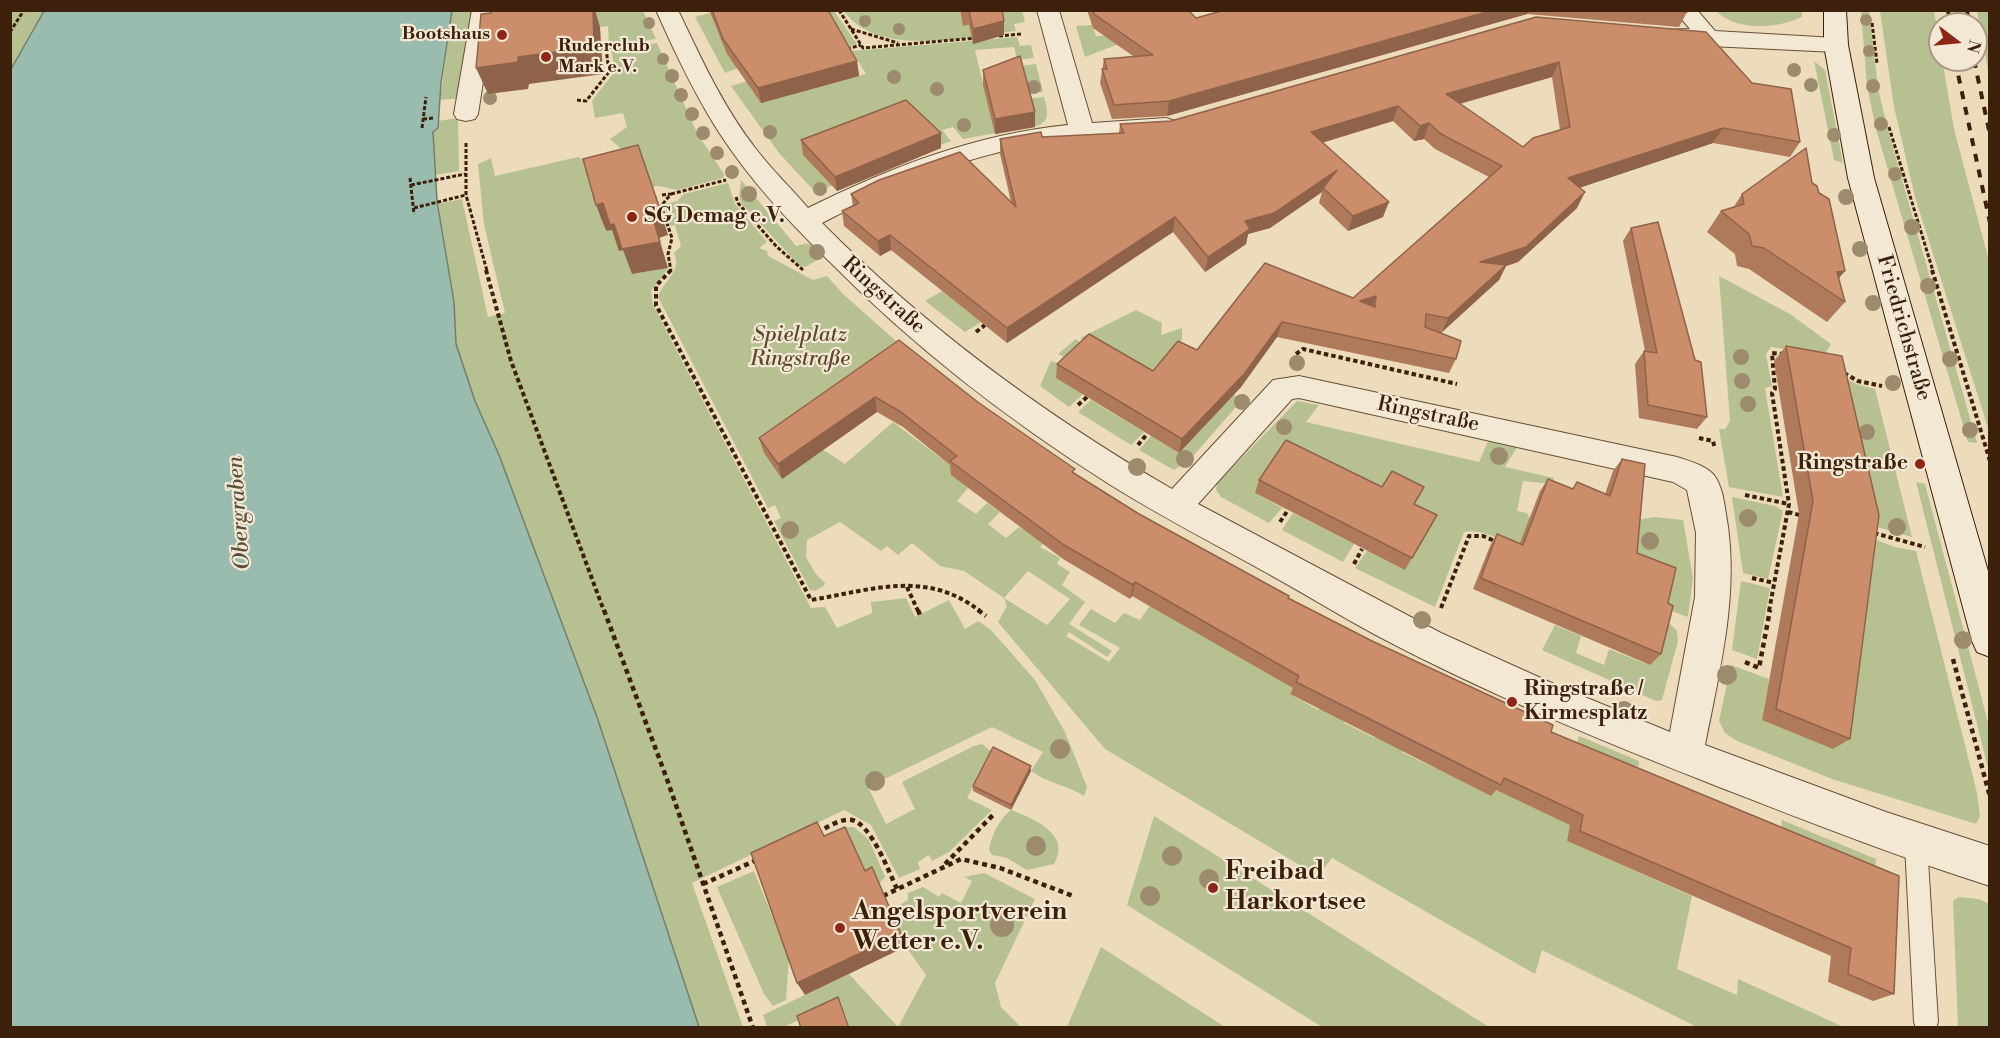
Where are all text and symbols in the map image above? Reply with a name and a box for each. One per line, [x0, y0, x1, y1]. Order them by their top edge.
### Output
north arrow [1928, 12, 1988, 72]
place label: Bootshaus [402, 24, 490, 46]
marker: Bootshaus [495, 28, 509, 42]
place label: Ruderclub Mark e.V. [558, 36, 650, 78]
text: N [1962, 38, 1985, 55]
marker: Ruderclub Mark e.V. [539, 50, 553, 64]
place label: SG Demag e.V. [644, 204, 785, 230]
marker: SG Demag e.V. [625, 210, 639, 224]
street label: Ringstraße [836, 252, 930, 340]
street label: Friedrichstraße [1870, 252, 1936, 404]
park label: Spielplatz Ringstraße [750, 323, 850, 373]
street label: Ringstraße [1375, 392, 1481, 438]
place label: Ringstraße [1797, 451, 1908, 477]
water label: Obergraben [223, 455, 257, 571]
marker: Ringstraße [1913, 457, 1927, 471]
place label: Ringstraße / Kirmesplatz [1524, 677, 1647, 727]
marker: Ringstraße / Kirmesplatz [1505, 695, 1519, 709]
place label: Freibad Harkortsee [1225, 857, 1366, 918]
marker: Freibad Harkortsee [1206, 881, 1220, 895]
place label: Angelsportverein Wetter e.V. [852, 897, 1067, 958]
marker: Angelsportverein Wetter e.V. [833, 921, 847, 935]

